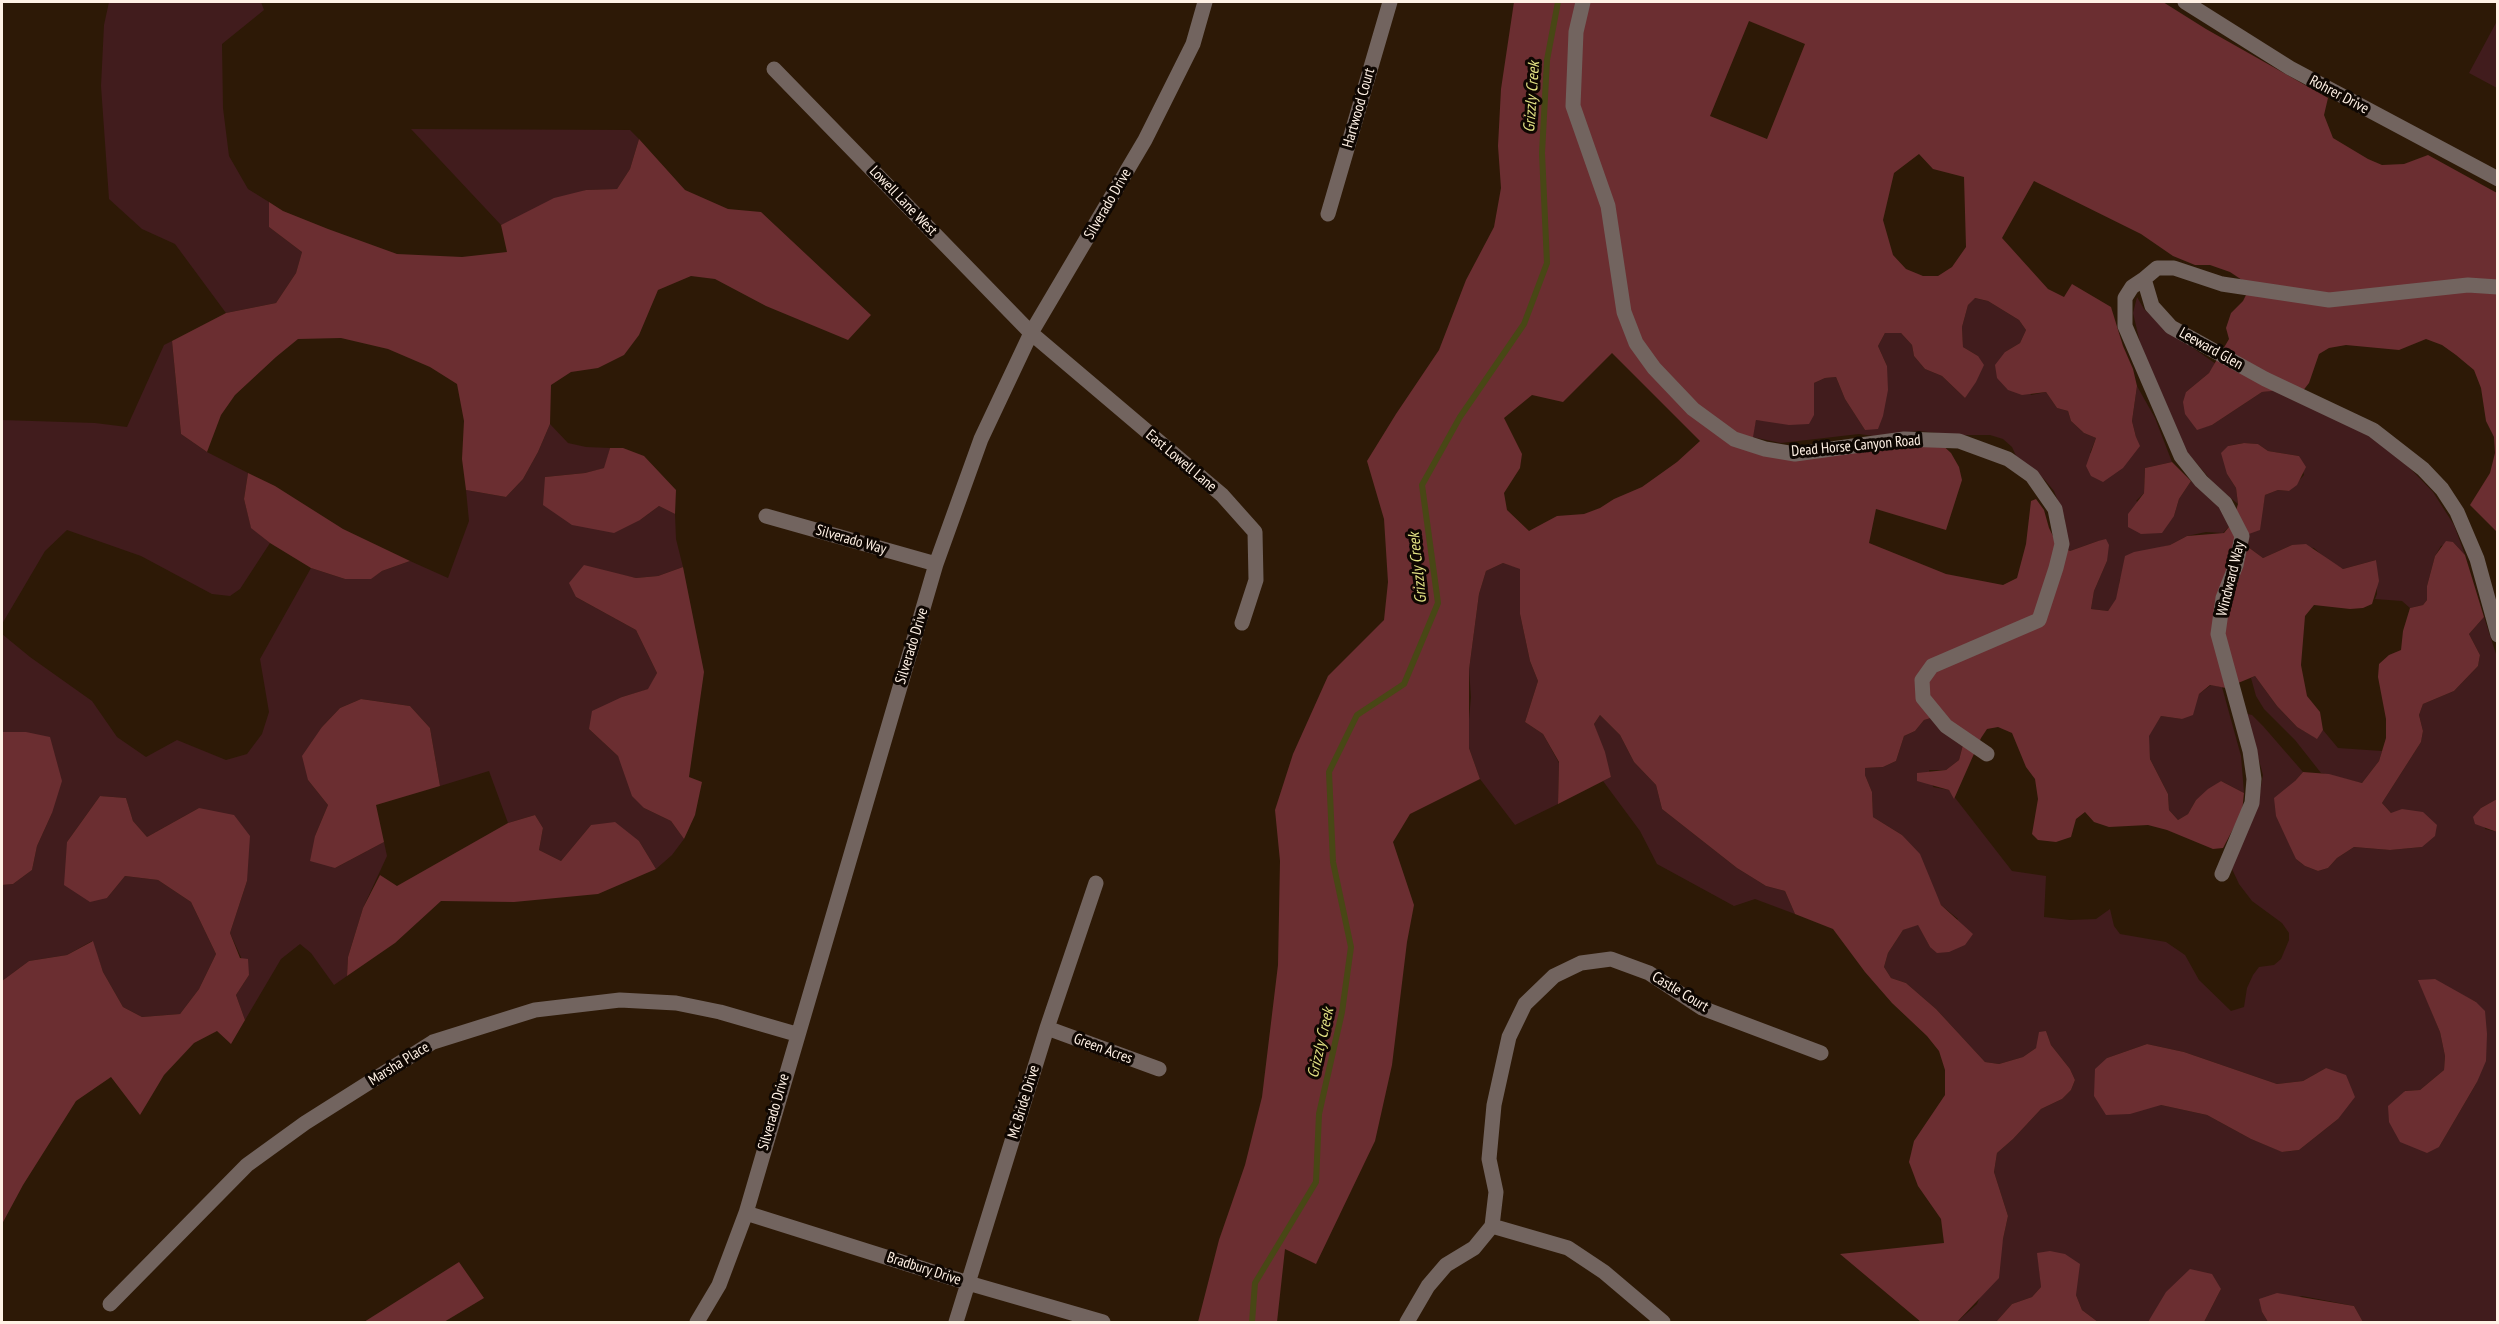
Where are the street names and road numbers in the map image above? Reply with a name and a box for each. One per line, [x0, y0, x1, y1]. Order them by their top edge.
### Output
street label: Hartwood Court [1339, 66, 1379, 150]
street label: Rohrer Drive [2306, 72, 2372, 118]
street label: Lowell Lane West [865, 162, 941, 240]
street label: Silverado Drive [1081, 165, 1135, 243]
street label: Leeward Glen [2176, 324, 2246, 374]
street label: East Lowell Lane [1142, 426, 1220, 496]
street label: Dead Horse Canyon Road [1791, 431, 1921, 461]
street label: Silverado Way [814, 521, 888, 559]
street label: Windward Way [2213, 540, 2249, 618]
street label: Silverado Drive [892, 606, 932, 686]
street label: Castle Court [1648, 968, 1712, 1016]
street label: Green Acres [1071, 1030, 1135, 1068]
street label: Marsha Place [365, 1038, 433, 1090]
street label: Mc Bride Drive [1004, 1063, 1044, 1141]
street label: Silverado Drive [755, 1072, 793, 1152]
street label: Bradbury Drive [885, 1249, 963, 1289]

